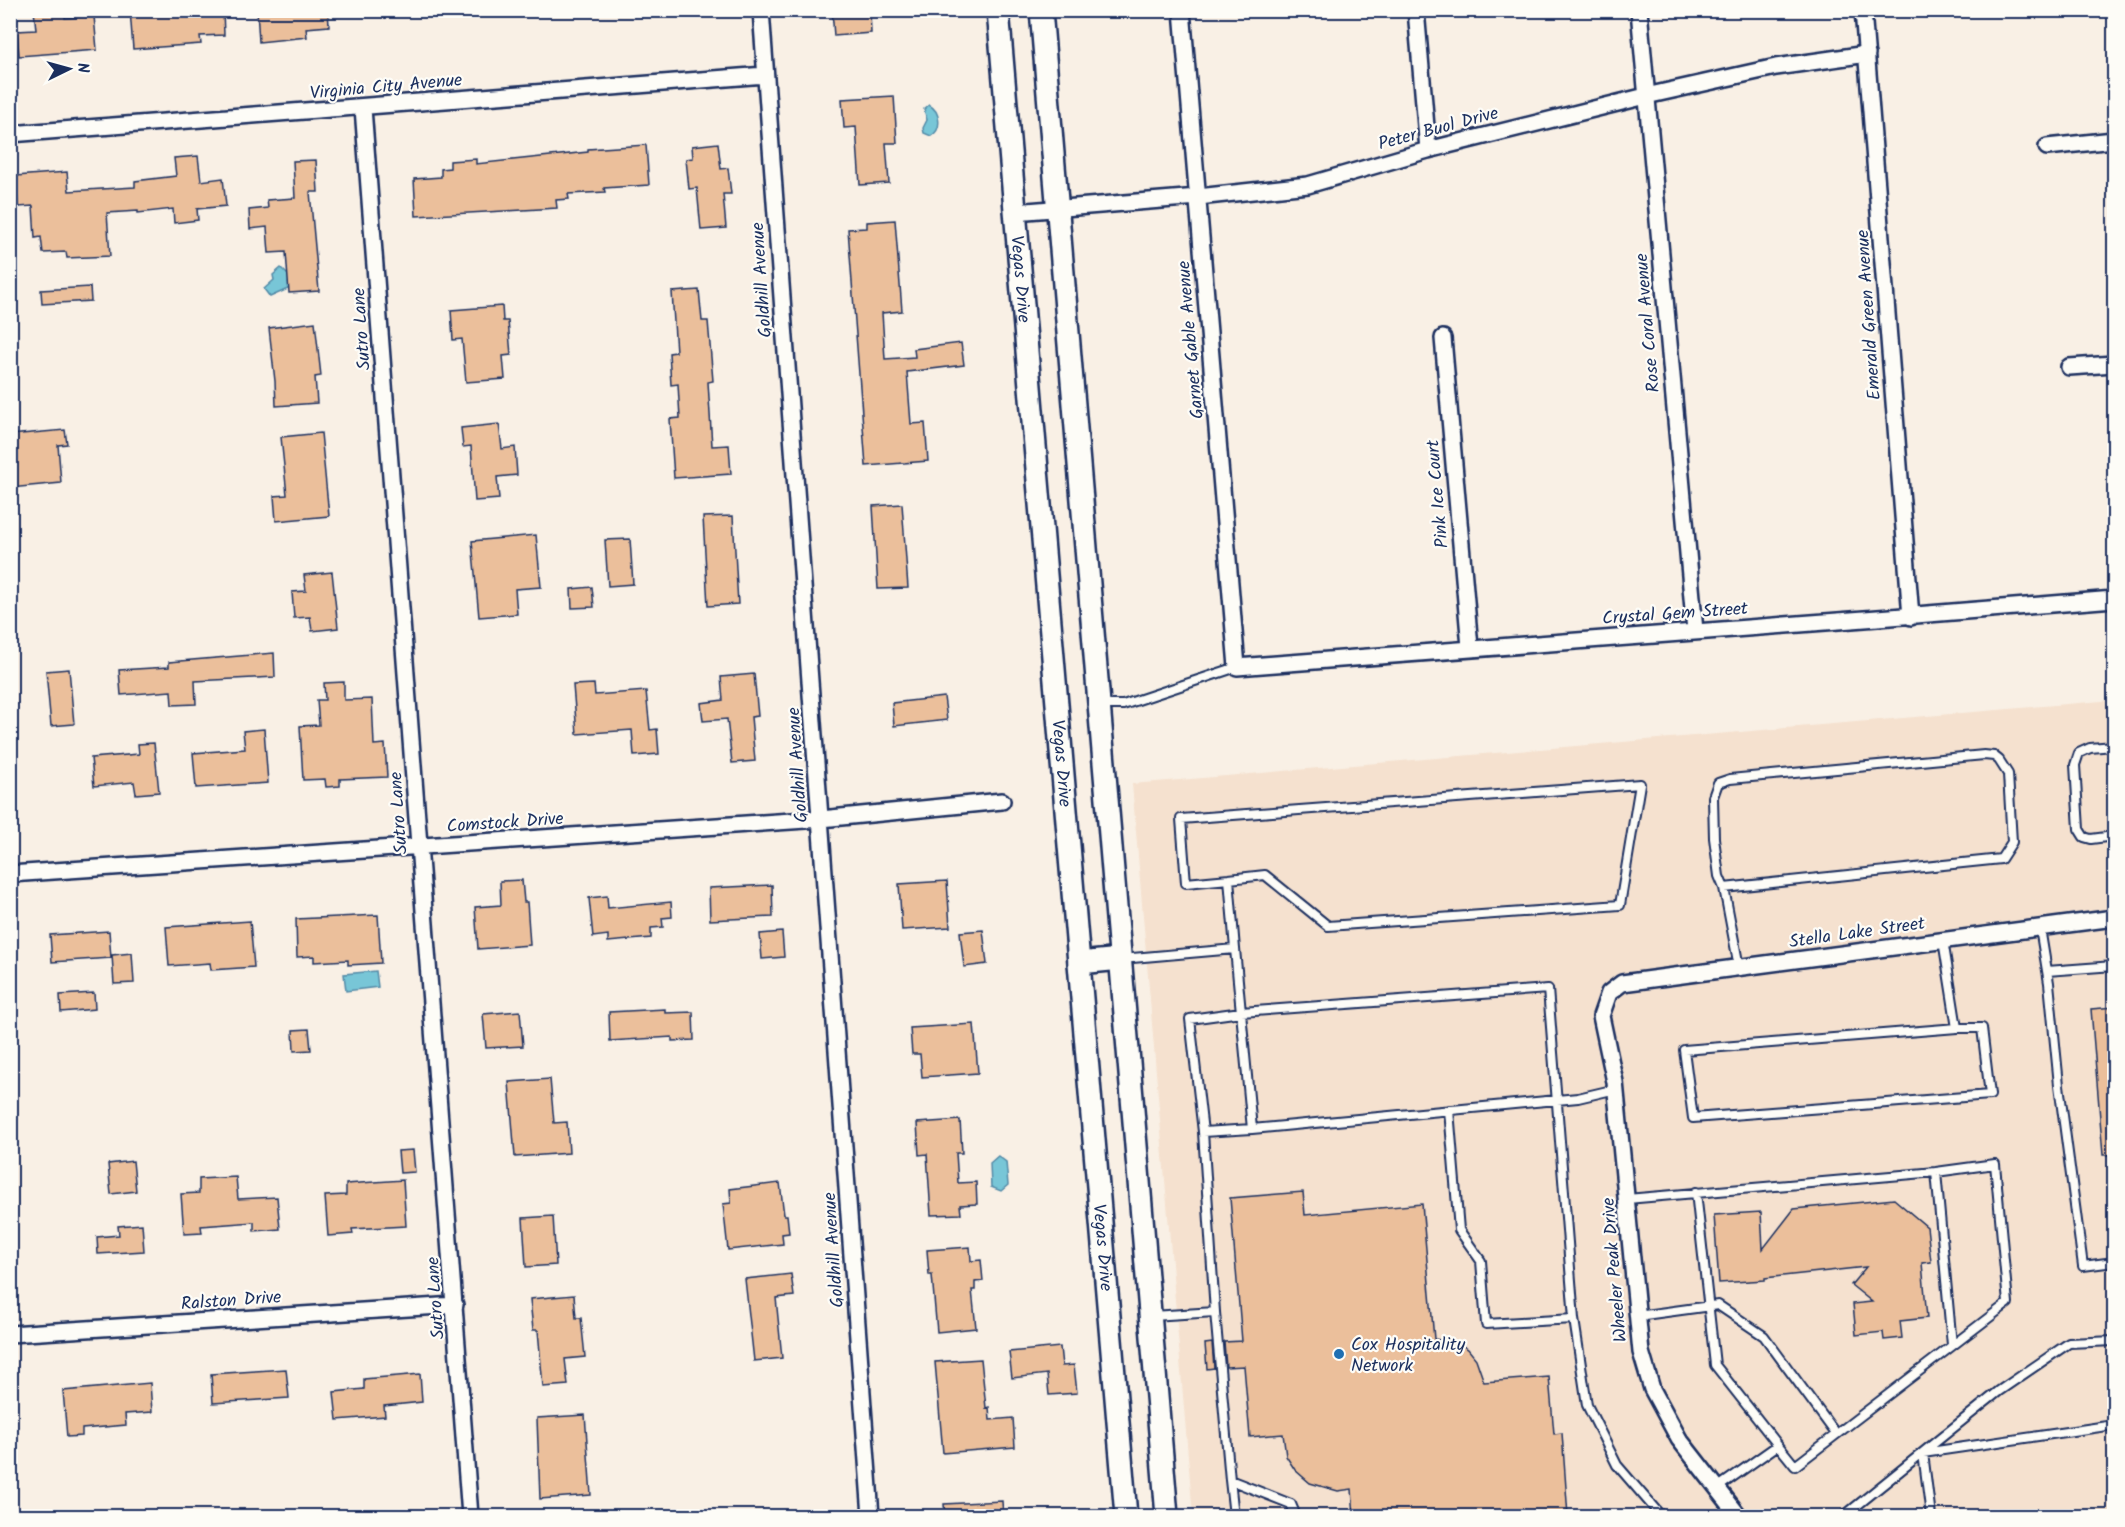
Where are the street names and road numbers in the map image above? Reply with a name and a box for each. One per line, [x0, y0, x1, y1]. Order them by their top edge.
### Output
street label: Virginia City Avenue [309, 66, 464, 109]
street label: Peter Buol Drive [1375, 99, 1502, 159]
street label: Goldhill Avenue [744, 221, 781, 339]
street label: Emerald Green Avenue [1849, 229, 1890, 401]
street label: Vegas Drive [1001, 234, 1038, 324]
street label: Rose Coral Avenue [1628, 252, 1669, 394]
street label: Garnet Gable Avenue [1170, 259, 1213, 420]
street label: Sutro Lane [345, 287, 380, 371]
street label: Pink Ice Court [1419, 437, 1458, 549]
street label: Crystal Gem Street [1601, 595, 1750, 634]
street label: Goldhill Avenue [780, 706, 817, 824]
street label: Vegas Drive [1042, 719, 1079, 808]
street label: Sutro Lane [382, 771, 417, 855]
street label: Comstock Drive [446, 805, 565, 842]
street label: Stella Lake Street [1787, 909, 1928, 957]
street label: Goldhill Avenue [816, 1191, 853, 1309]
street label: Wheeler Peak Drive [1595, 1196, 1636, 1343]
street label: Vegas Drive [1084, 1203, 1120, 1292]
street label: Sutro Lane [419, 1256, 454, 1340]
street label: Ralston Drive [180, 1284, 282, 1319]

